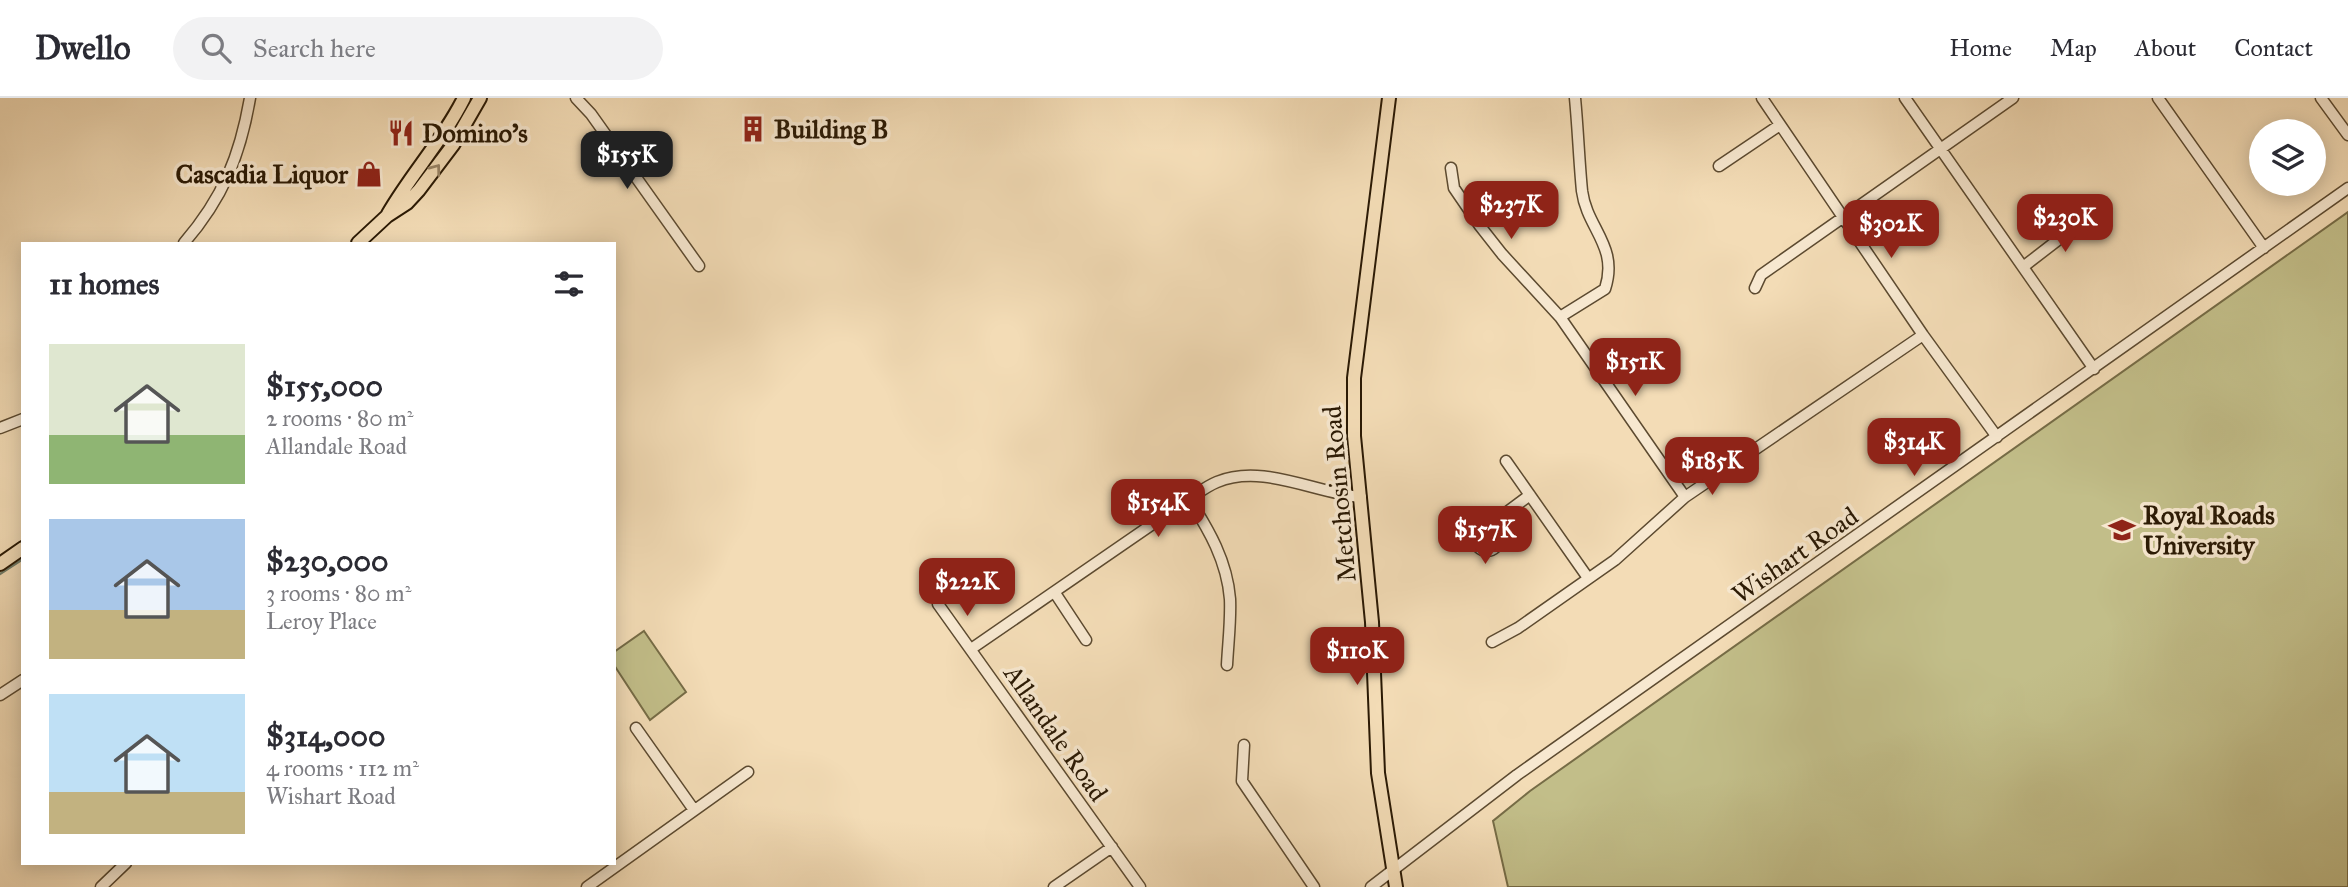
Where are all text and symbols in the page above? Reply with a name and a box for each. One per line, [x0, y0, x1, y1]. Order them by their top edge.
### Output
search box [173, 17, 663, 80]
text: Dwello [35, 28, 131, 68]
icon: search [197, 29, 235, 67]
text: Search here [253, 32, 376, 64]
text: Home [1949, 33, 2012, 63]
text: Map [2050, 33, 2097, 63]
text: About [2135, 33, 2196, 63]
text: Contact [2234, 33, 2313, 63]
place label: Building B [774, 113, 888, 146]
building icon: Building B [738, 114, 768, 144]
place label: Domino's [422, 117, 528, 149]
restaurant icon: Domino's [386, 118, 416, 148]
map controls [2249, 119, 2326, 196]
button: layers [2249, 119, 2326, 196]
pin: $155K [578, 132, 676, 191]
text: $155K [597, 140, 657, 168]
place label: Cascadia Liquor [176, 158, 349, 190]
shop icon: Cascadia Liquor [354, 159, 384, 189]
one-way arrow [427, 164, 440, 177]
pin: $237K [1462, 181, 1560, 241]
text: $237K [1480, 190, 1542, 218]
pin: $230K [2016, 194, 2114, 254]
pin: $302K [1842, 200, 1940, 260]
text: $230K [2033, 203, 2097, 231]
text: $302K [1859, 209, 1923, 237]
icon: filters [550, 265, 588, 303]
text: 11 homes [49, 266, 160, 302]
pin: $151K [1586, 338, 1684, 398]
text: $151K [1606, 347, 1664, 375]
text: $155,000 [266, 368, 383, 404]
icon: home [105, 372, 189, 456]
text: 2 rooms · 80 m² [266, 404, 413, 432]
street label: Metchosin Road [1315, 404, 1363, 584]
pin: $314K [1865, 418, 1963, 478]
text: $314K [1883, 427, 1945, 455]
text: Allandale Road [266, 432, 407, 460]
pin: $185K [1663, 438, 1761, 497]
text: $185K [1681, 446, 1743, 474]
pin: $154K [1109, 480, 1207, 539]
text: $154K [1127, 488, 1189, 516]
place label: Royal Roads University [2143, 499, 2275, 561]
street label: Wishart Road [1726, 500, 1864, 610]
pin: $157K [1436, 506, 1534, 566]
text: $157K [1454, 515, 1516, 543]
school or university icon: Royal Roads University [2107, 515, 2137, 545]
text: $230,000 [266, 543, 388, 579]
icon: home [105, 547, 189, 631]
pin: $222K [918, 559, 1016, 618]
text: $222K [935, 567, 999, 595]
text: 3 rooms · 80 m² [266, 579, 411, 607]
text: Leroy Place [266, 607, 377, 635]
pin: $110K [1308, 628, 1406, 687]
text: $110K [1326, 636, 1388, 664]
street label: Allandale Road [997, 658, 1115, 807]
text: $314,000 [266, 718, 385, 754]
icon: home [105, 722, 189, 806]
text: 4 rooms · 112 m² [266, 754, 419, 782]
text: Wishart Road [266, 782, 396, 810]

